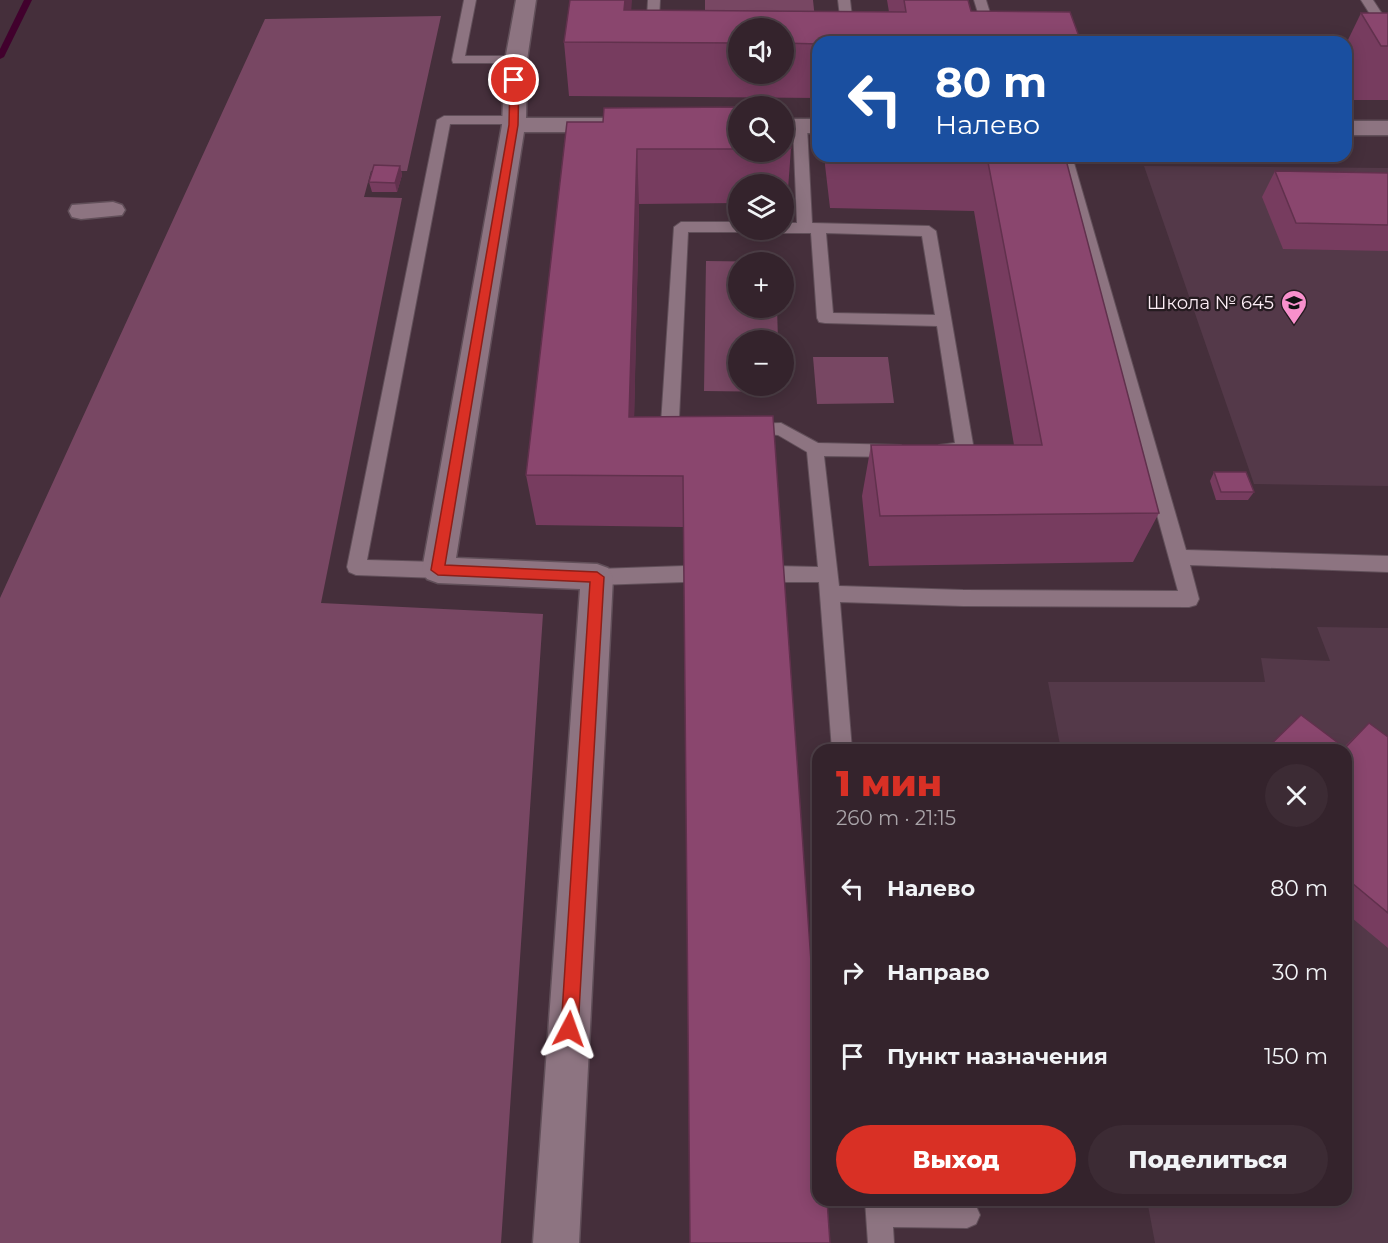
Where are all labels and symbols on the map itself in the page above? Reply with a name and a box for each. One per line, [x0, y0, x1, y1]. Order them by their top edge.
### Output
pin [488, 54, 539, 105]
school or university icon: Школа № 645 [1279, 288, 1309, 326]
place label: Школа № 645 [1147, 292, 1274, 314]
position arrow [537, 997, 601, 1061]

